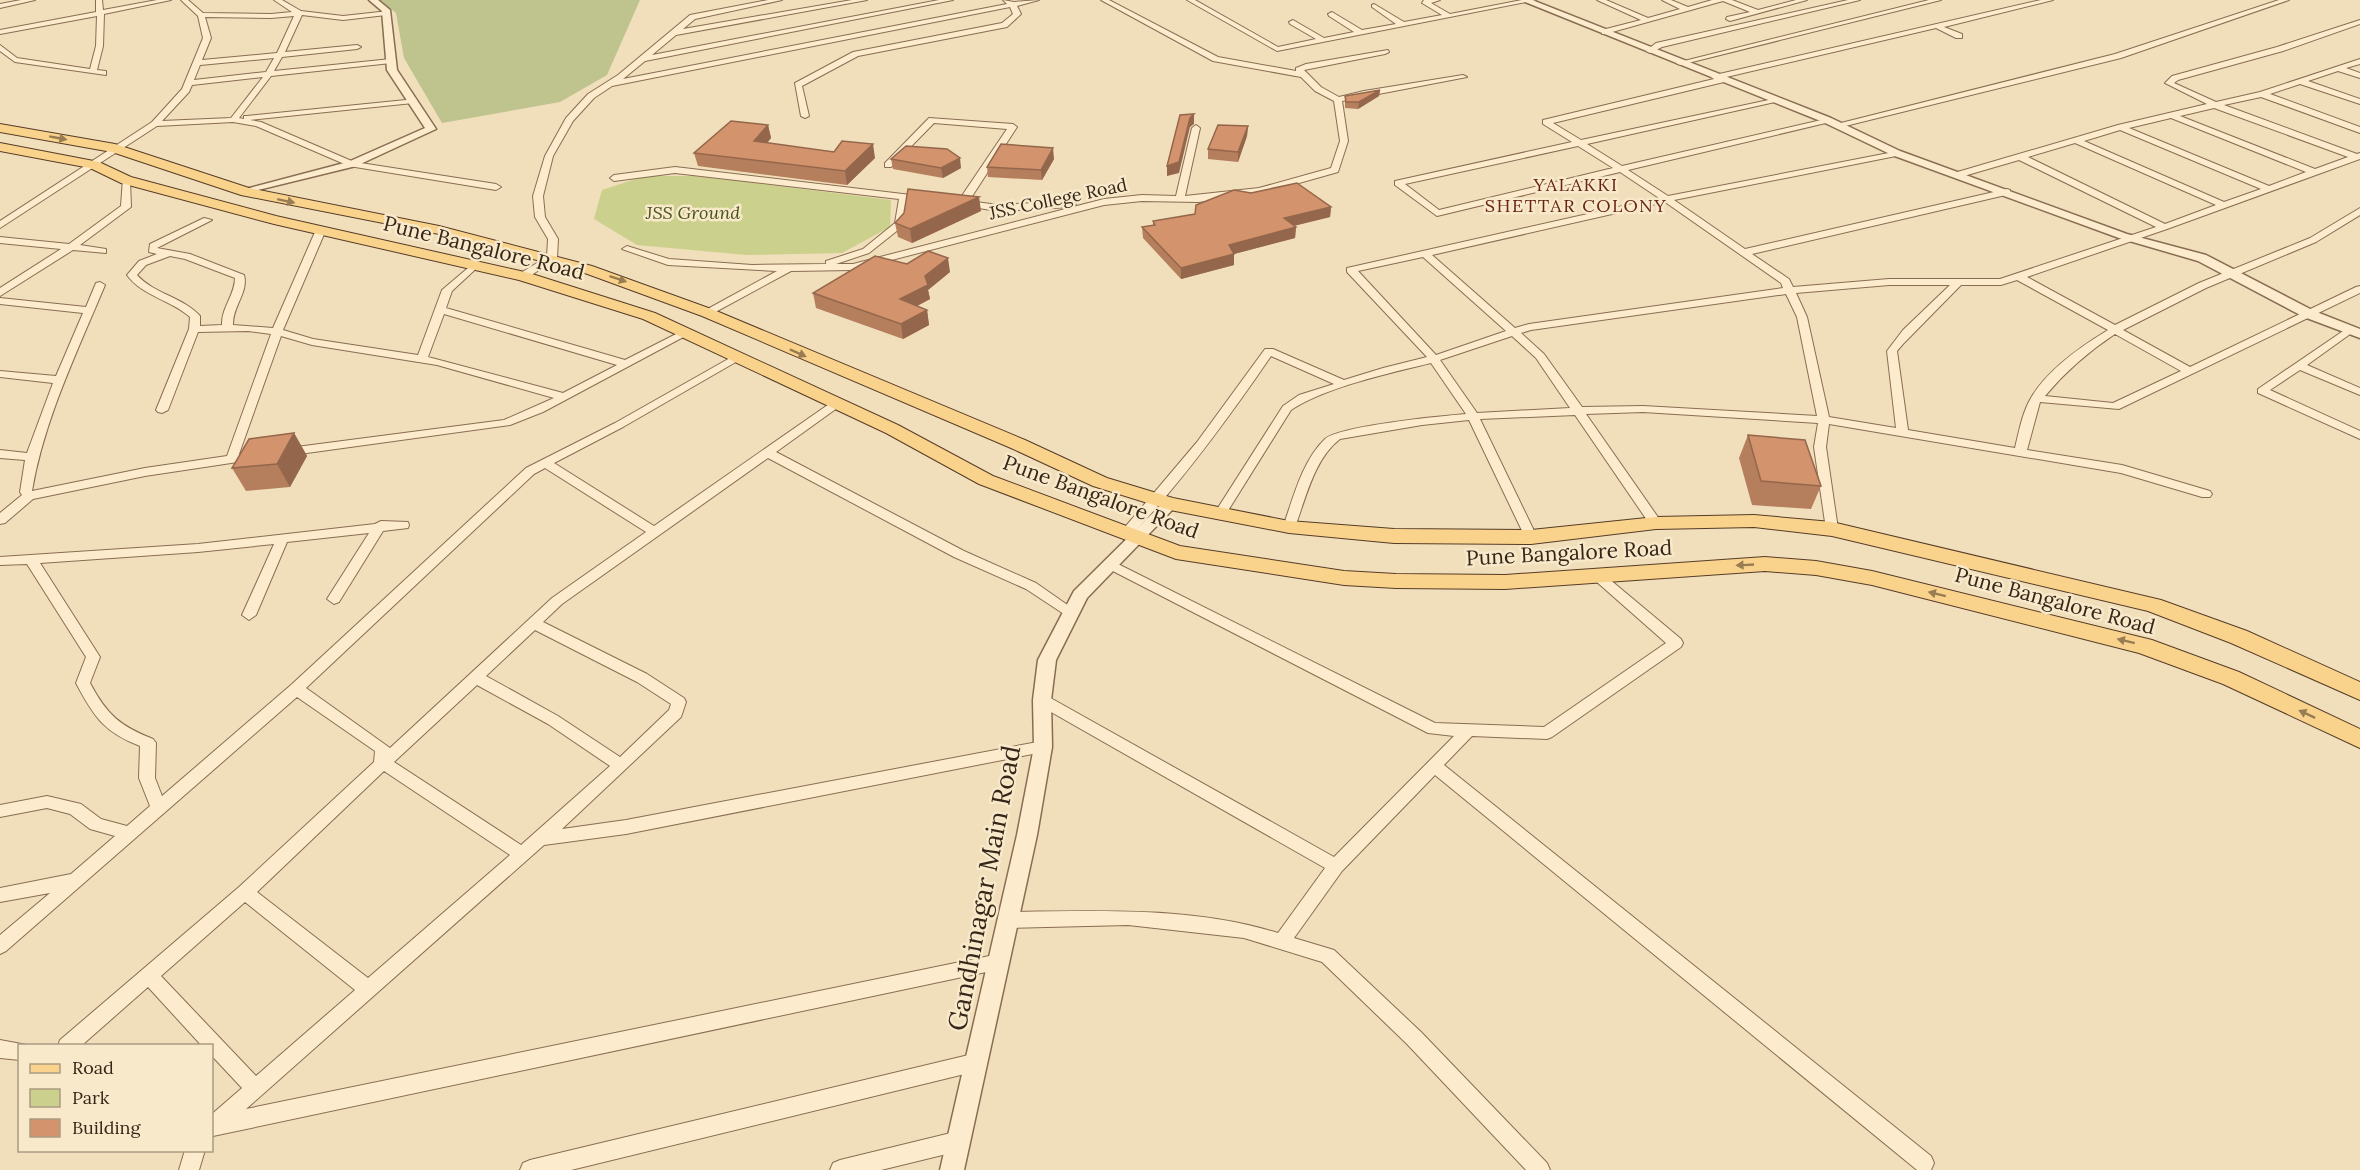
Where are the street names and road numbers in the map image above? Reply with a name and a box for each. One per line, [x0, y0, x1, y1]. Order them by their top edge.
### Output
street label: JSS College Road [986, 173, 1129, 225]
street label: Pune Bangalore Road [381, 209, 588, 286]
street label: Pune Bangalore Road [999, 449, 1203, 545]
street label: Pune Bangalore Road [1465, 534, 1673, 571]
street label: Pune Bangalore Road [1952, 561, 2158, 640]
street label: Gandhinagar Main Road [940, 742, 1027, 1033]

